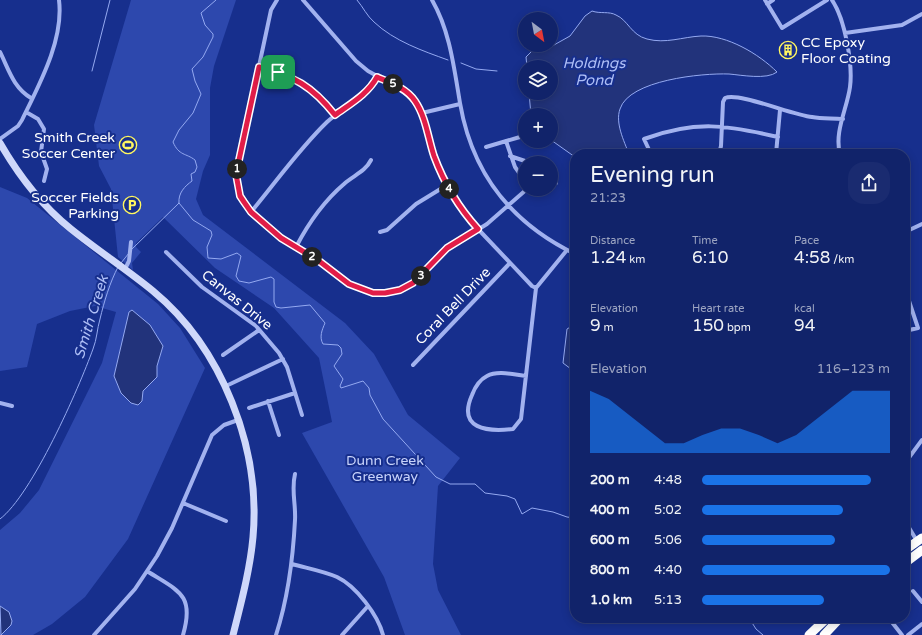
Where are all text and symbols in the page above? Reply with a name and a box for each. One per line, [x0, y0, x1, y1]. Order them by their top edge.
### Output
north arrow [518, 12, 558, 52]
map controls [518, 12, 558, 196]
place label: CC Epoxy Floor Coating [801, 34, 891, 67]
building icon: CC Epoxy Floor Coating [778, 40, 798, 60]
water label: Holdings Pond [563, 54, 627, 89]
pin [261, 55, 295, 89]
button: layers [518, 60, 558, 100]
icon: arrive [267, 61, 289, 83]
pin: 5 [383, 74, 403, 94]
text: 5 [390, 77, 396, 90]
button: + [518, 108, 558, 148]
place label: Smith Creek Soccer Center [22, 129, 116, 162]
sports icon: Smith Creek Soccer Center [118, 135, 138, 155]
button: − [518, 156, 558, 196]
pin: 1 [227, 159, 247, 179]
text: 1 [234, 162, 240, 175]
text: Evening run [590, 162, 715, 188]
button: share [848, 162, 890, 204]
pin: 4 [439, 179, 459, 199]
text: 4 [446, 182, 452, 195]
place label: Soccer Fields Parking [31, 189, 119, 222]
text: 21:23 [590, 190, 626, 206]
parking icon: Soccer Fields Parking [122, 195, 142, 215]
text: Distance [590, 234, 635, 247]
text: Time [692, 234, 718, 247]
text: Pace [794, 234, 819, 247]
pin: 2 [302, 247, 322, 267]
text: 1.24 [590, 247, 626, 268]
text: 6:10 [692, 247, 728, 268]
text: 4:58 [794, 247, 830, 268]
text: 2 [309, 250, 315, 263]
text: km [626, 253, 645, 266]
text: /km [830, 253, 854, 266]
street label: Coral Bell Drive [412, 264, 494, 348]
street label: Canvas Drive [198, 266, 276, 334]
pin: 3 [411, 266, 431, 286]
text: 3 [418, 269, 424, 282]
water label: Smith Creek [70, 271, 113, 361]
text: Elevation [590, 302, 638, 315]
text: Heart rate [692, 302, 744, 315]
text: kcal [794, 302, 815, 315]
text: 9 [590, 315, 601, 336]
text: 150 [692, 315, 724, 336]
text: 94 [794, 315, 815, 336]
text: m [601, 321, 614, 334]
text: bpm [724, 321, 751, 334]
text: Elevation [590, 361, 647, 377]
text: 116–123 m [817, 361, 890, 377]
park label: Dunn Creek Greenway [346, 452, 424, 485]
text: 200 m [590, 472, 630, 488]
text: 4:48 [654, 472, 682, 488]
text: 400 m [590, 502, 630, 518]
text: 5:02 [654, 502, 682, 518]
text: 600 m [590, 532, 630, 548]
text: 5:06 [654, 532, 682, 548]
text: 800 m [590, 562, 630, 578]
text: 4:40 [654, 562, 682, 578]
text: 1.0 km [590, 592, 632, 608]
text: 5:13 [654, 592, 682, 608]

